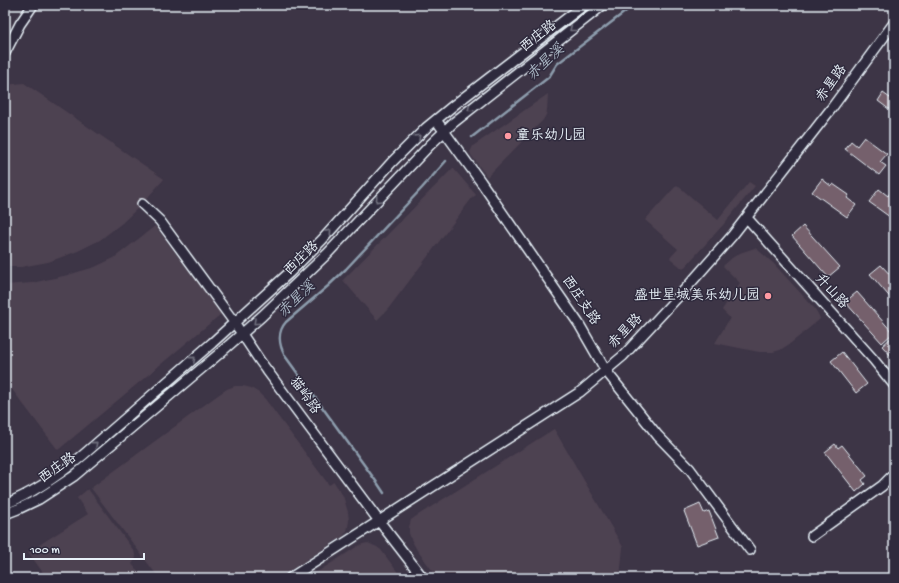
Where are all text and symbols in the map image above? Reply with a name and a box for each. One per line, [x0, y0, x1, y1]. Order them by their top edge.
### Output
street label: 西庄路 [517, 17, 561, 57]
one-way arrow [570, 24, 577, 31]
water label: 赤星溪 [523, 40, 569, 85]
street label: 赤星路 [812, 61, 851, 106]
one-way arrow [467, 104, 474, 111]
place label: 童乐幼儿园 [516, 127, 586, 145]
marker: 童乐幼儿园 [503, 131, 513, 141]
one-way arrow [413, 134, 421, 142]
one-way arrow [375, 195, 382, 203]
one-way arrow [324, 229, 332, 237]
street label: 西庄路 [280, 238, 323, 280]
street label: 升山路 [811, 270, 852, 313]
street label: 西庄支路 [557, 272, 604, 329]
water label: 赤星溪 [274, 276, 320, 322]
place label: 盛世星城美乐幼儿园 [634, 287, 760, 305]
marker: 盛世星城美乐幼儿园 [763, 291, 773, 301]
street label: 赤星路 [605, 310, 647, 353]
one-way arrow [253, 317, 260, 324]
one-way arrow [189, 356, 196, 363]
street label: 猫岭路 [285, 373, 324, 418]
one-way arrow [91, 442, 98, 449]
street label: 西庄路 [35, 449, 80, 488]
scale bar [24, 535, 144, 561]
text: 100 m [29, 544, 60, 558]

